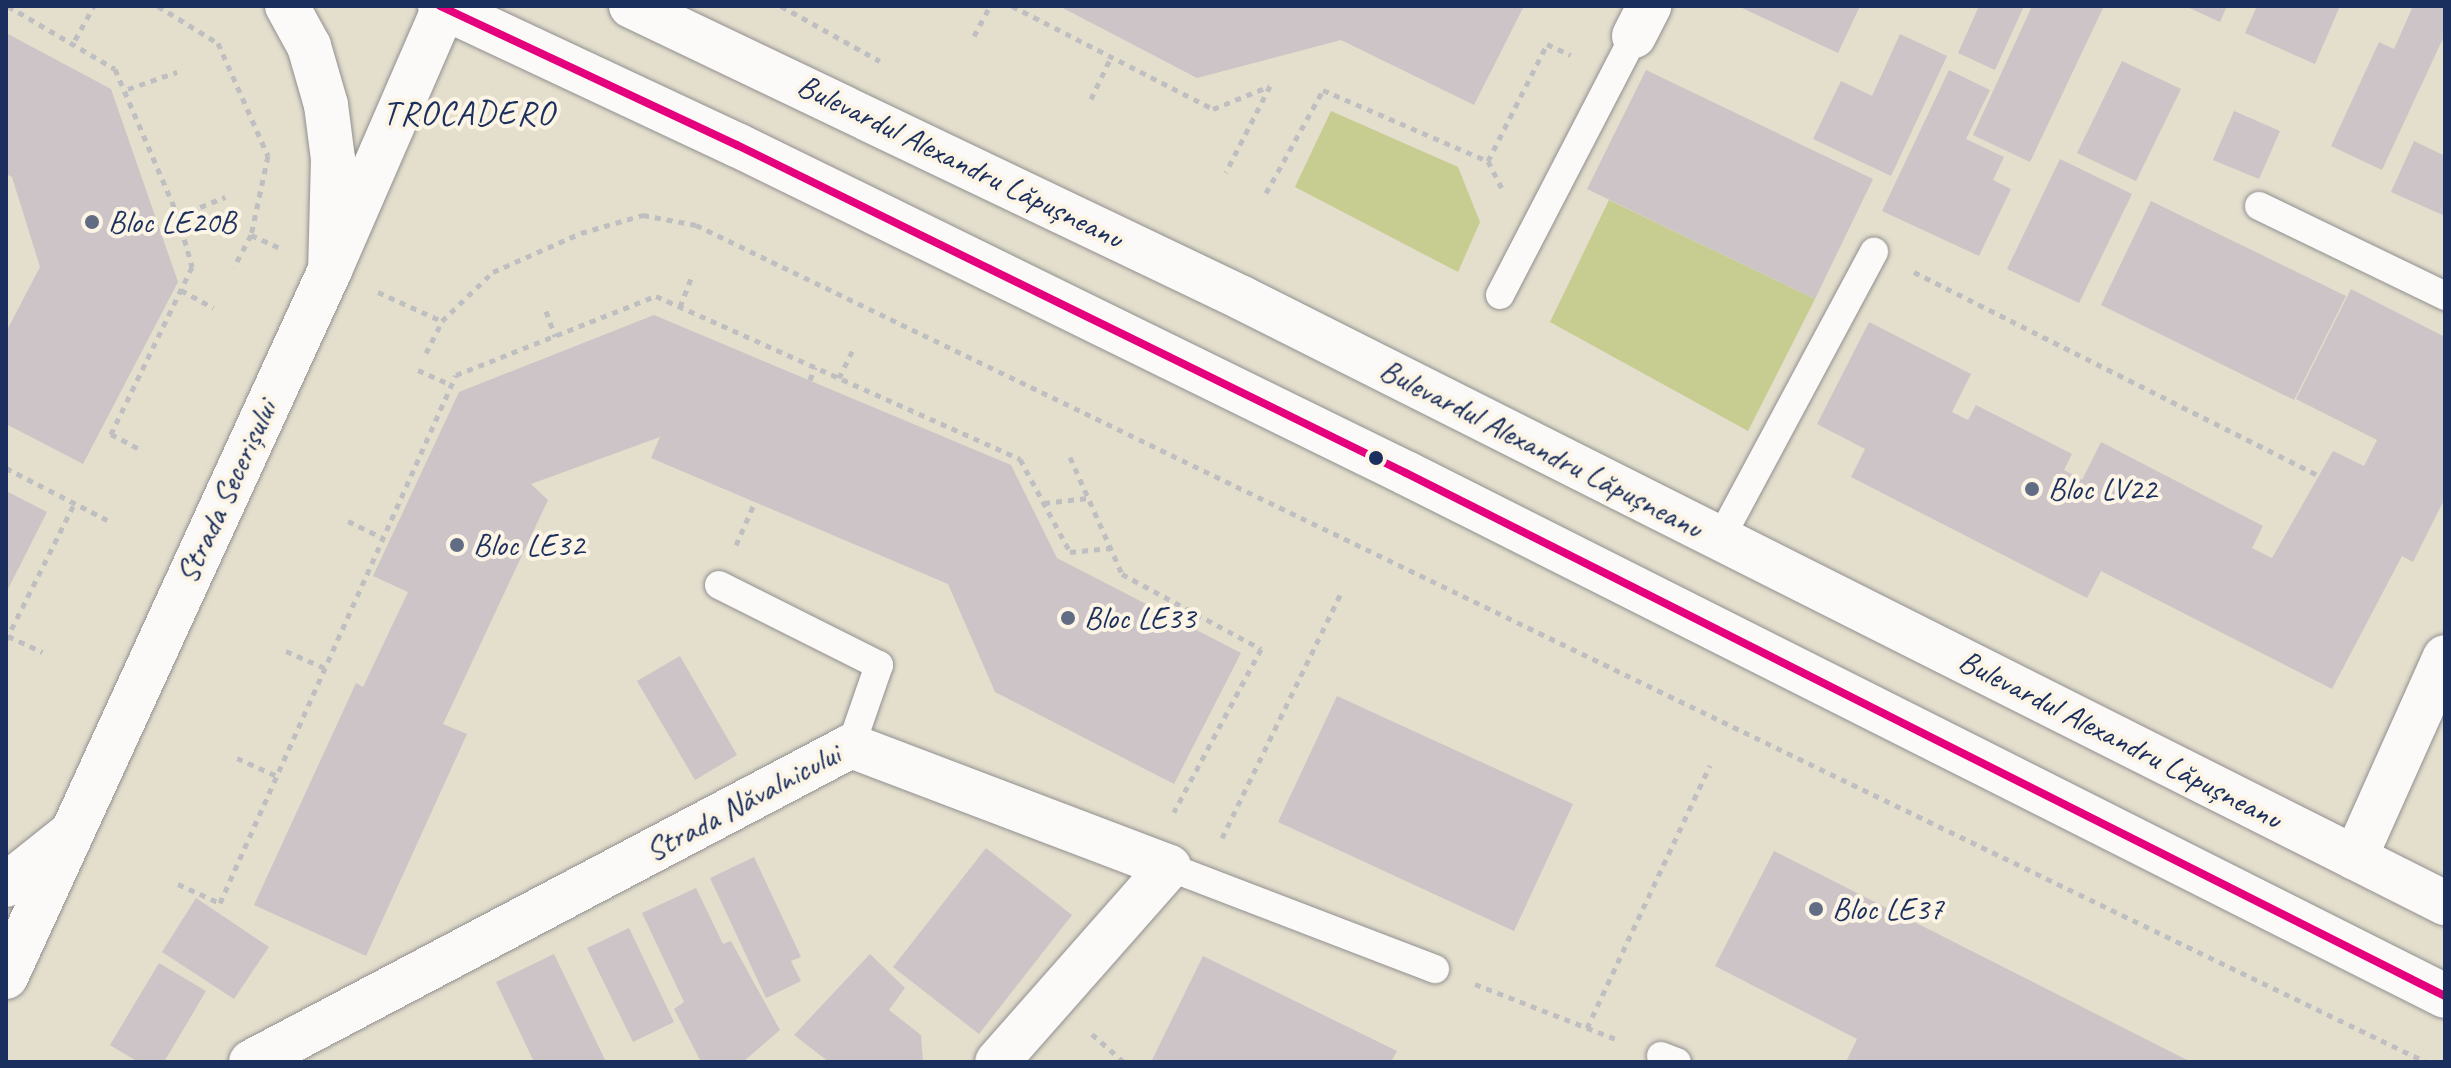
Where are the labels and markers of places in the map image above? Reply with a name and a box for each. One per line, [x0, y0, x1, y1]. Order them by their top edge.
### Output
place label: Bloc LE20B [108, 203, 236, 241]
marker: Bloc LE20B [83, 213, 101, 231]
unlabelled marker [1368, 450, 1384, 466]
place label: Bloc LV22 [2048, 470, 2157, 508]
marker: Bloc LV22 [2023, 480, 2041, 498]
place label: Bloc LE32 [473, 526, 584, 564]
marker: Bloc LE32 [448, 536, 466, 554]
place label: Bloc LE33 [1084, 599, 1195, 637]
marker: Bloc LE33 [1059, 609, 1077, 627]
place label: Bloc LE37 [1832, 890, 1943, 928]
marker: Bloc LE37 [1807, 900, 1825, 918]

